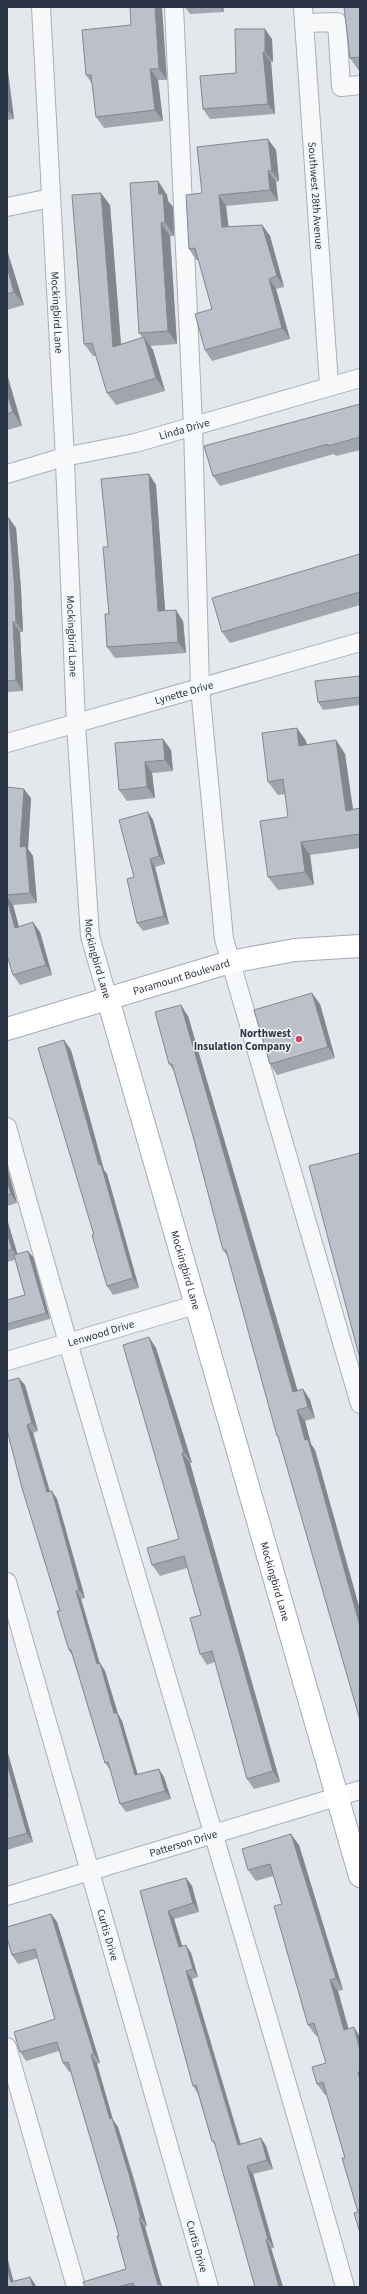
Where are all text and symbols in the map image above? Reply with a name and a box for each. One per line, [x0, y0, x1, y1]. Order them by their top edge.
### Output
street label: Southwest 28th Avenue [305, 141, 327, 250]
street label: Mockingbird Lane [48, 271, 67, 354]
street label: Linda Drive [157, 414, 212, 443]
street label: Mockingbird Lane [63, 595, 82, 678]
street label: Lynette Drive [153, 677, 215, 708]
street label: Mockingbird Lane [81, 918, 115, 1001]
street label: Paramount Boulevard [131, 955, 232, 998]
place label: Northwest Insulation Company [194, 1026, 292, 1054]
marker: Northwest Insulation Company [294, 1034, 304, 1044]
street label: Mockingbird Lane [167, 1229, 205, 1312]
street label: Lenwood Drive [66, 1316, 137, 1350]
street label: Mockingbird Lane [257, 1540, 294, 1623]
street label: Patterson Drive [147, 1826, 220, 1860]
street label: Curtis Drive [94, 1907, 123, 1963]
street label: Curtis Drive [183, 2219, 212, 2274]

